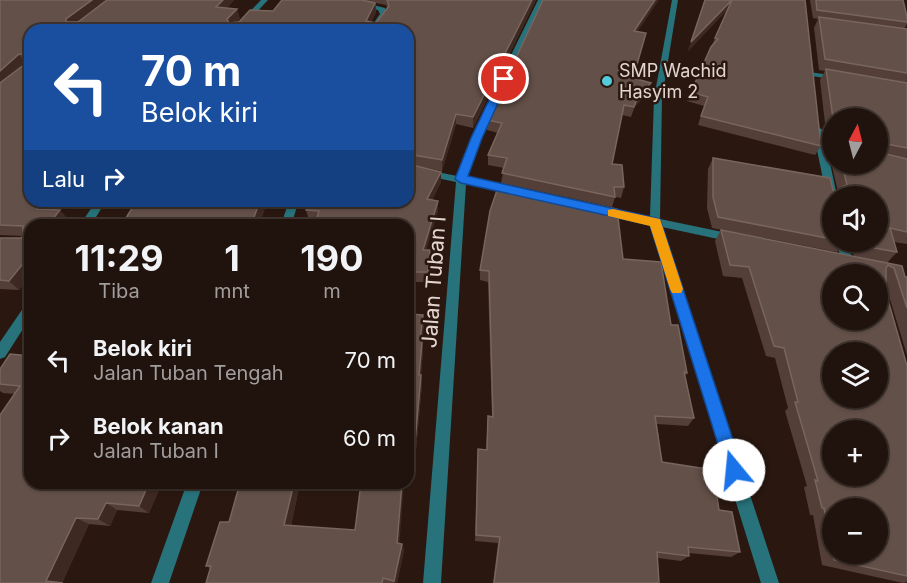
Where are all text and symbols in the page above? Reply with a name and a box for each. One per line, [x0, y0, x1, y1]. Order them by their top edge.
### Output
text: 70 m [141, 45, 241, 96]
icon: left [42, 48, 120, 126]
pin [478, 53, 529, 104]
place label: SMP Wachid Hasyim 2 [619, 60, 727, 102]
icon: arrive [487, 62, 520, 95]
marker: SMP Wachid Hasyim 2 [600, 74, 614, 88]
text: Belok kiri [141, 96, 258, 129]
north arrow [822, 108, 888, 174]
map controls [822, 108, 888, 564]
icon: right [97, 162, 130, 195]
text: Lalu [42, 166, 85, 192]
button: sound [822, 186, 888, 252]
street label: Jalan Tuban I [416, 215, 451, 349]
text: 11:29 [74, 236, 164, 280]
text: 1 [224, 236, 240, 280]
text: 190 [300, 236, 364, 280]
button: search [822, 264, 888, 330]
text: Tiba [98, 279, 140, 303]
text: mnt [214, 279, 250, 303]
text: m [323, 279, 341, 303]
text: Belok kiri [93, 335, 192, 361]
button: layers [822, 342, 888, 408]
icon: left [42, 344, 75, 377]
text: 70 m [345, 347, 396, 373]
text: Jalan Tuban Tengah [93, 361, 284, 385]
text: Belok kanan [93, 413, 224, 439]
button: + [822, 420, 888, 486]
icon: right [42, 422, 75, 455]
text: 60 m [343, 425, 396, 451]
position arrow [702, 438, 766, 502]
text: Jalan Tuban I [93, 439, 219, 463]
button: − [822, 498, 888, 564]

